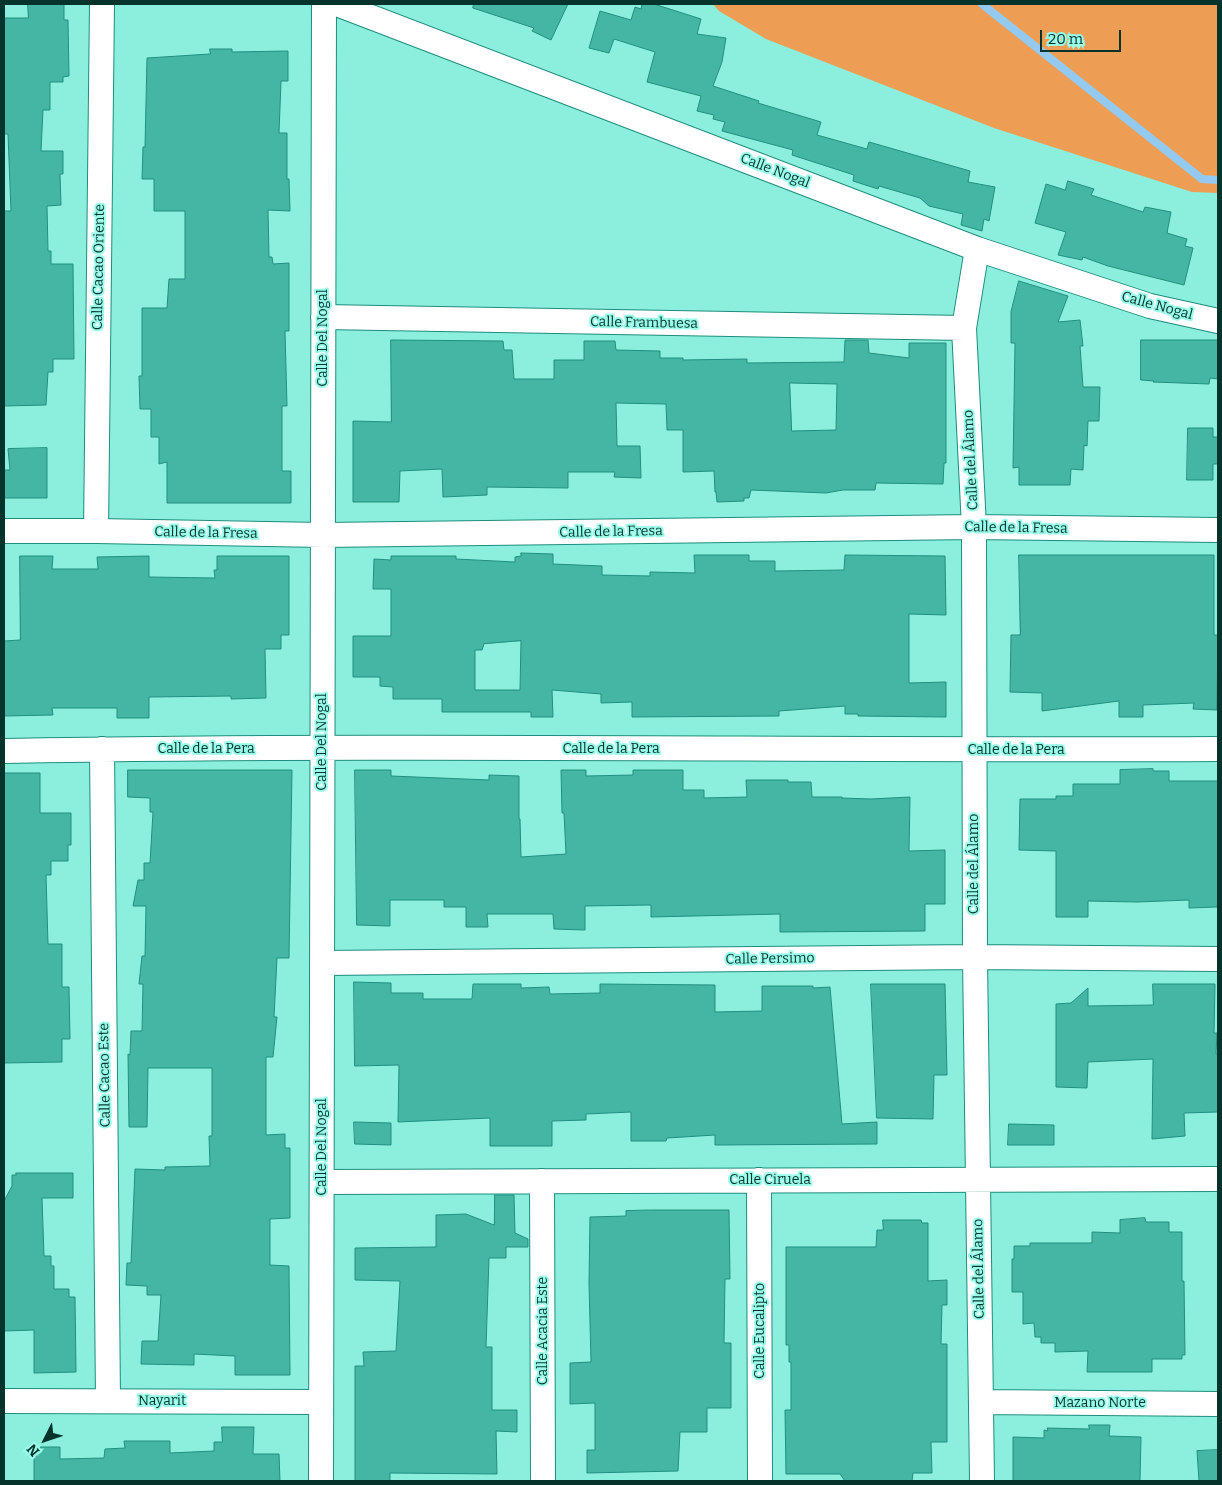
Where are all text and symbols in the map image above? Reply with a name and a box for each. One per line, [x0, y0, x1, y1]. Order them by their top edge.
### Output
scale bar [1042, 20, 1123, 52]
text: 20 m [1048, 30, 1083, 48]
street label: Calle Nogal [738, 150, 812, 192]
street label: Calle Cacao Oriente [90, 204, 108, 330]
street label: Calle Nogal [1119, 288, 1195, 324]
street label: Calle Del Nogal [315, 289, 331, 387]
street label: Calle Frambuesa [590, 314, 698, 332]
street label: Calle del Álamo [960, 409, 982, 511]
street label: Calle de la Fresa [964, 519, 1068, 537]
street label: Calle de la Fresa [559, 523, 663, 541]
street label: Calle de la Fresa [154, 524, 258, 542]
street label: Calle Del Nogal [314, 693, 330, 791]
street label: Calle de la Pera [157, 741, 255, 757]
street label: Calle de la Pera [562, 741, 660, 757]
street label: Calle de la Pera [967, 742, 1065, 758]
street label: Calle del Álamo [966, 814, 982, 914]
street label: Calle Persimo [725, 950, 815, 968]
street label: Calle Cacao Este [96, 1023, 114, 1127]
street label: Calle Del Nogal [314, 1098, 330, 1196]
street label: Calle Ciruela [729, 1172, 811, 1188]
street label: Calle del Álamo [970, 1219, 988, 1319]
street label: Calle Acacia Este [535, 1277, 551, 1385]
street label: Calle Eucalipto [752, 1283, 768, 1379]
street label: Nayarit [138, 1393, 186, 1409]
street label: Mazano Norte [1054, 1395, 1146, 1411]
north arrow [20, 1415, 70, 1465]
text: N [23, 1441, 43, 1460]

